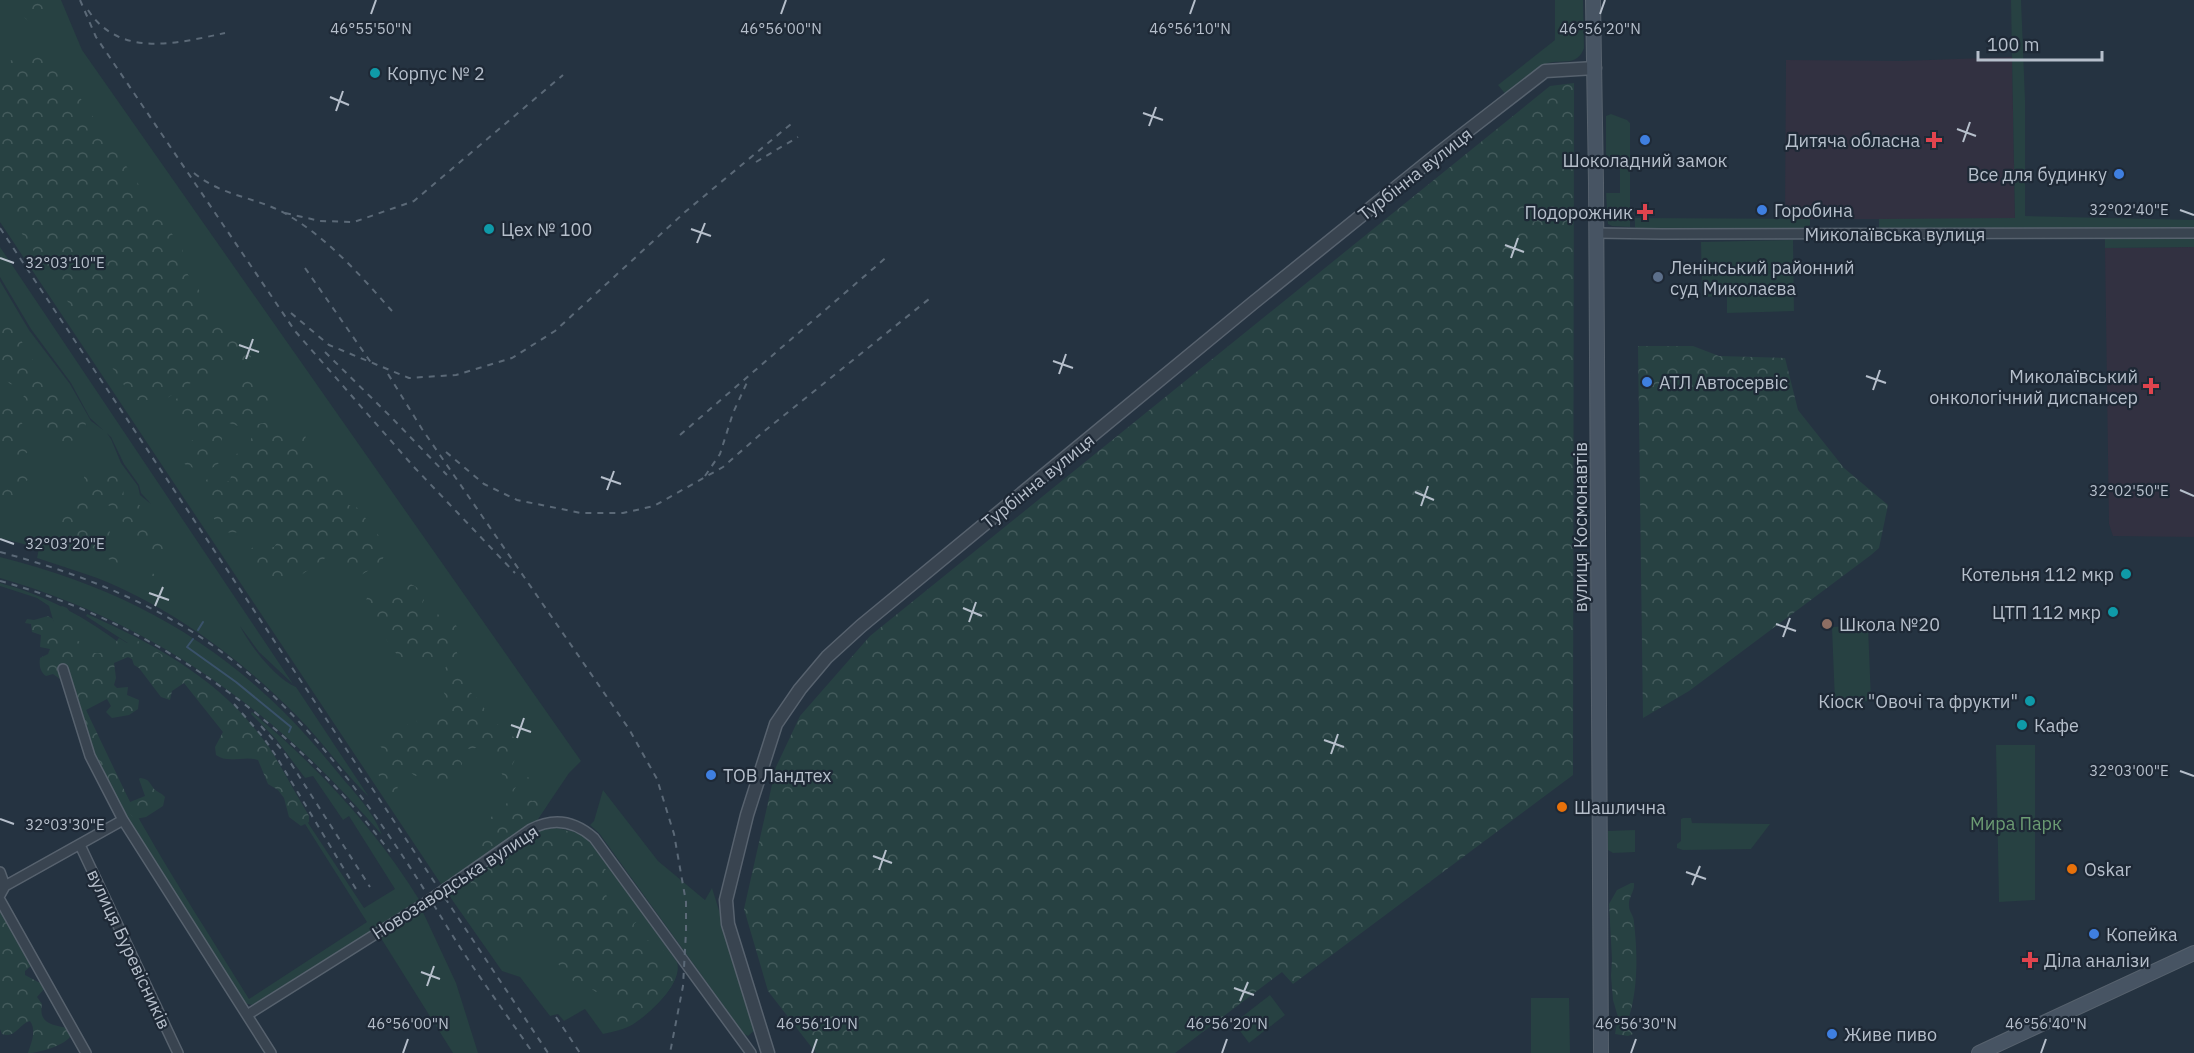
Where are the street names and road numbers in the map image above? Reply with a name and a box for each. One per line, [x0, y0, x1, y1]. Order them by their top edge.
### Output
street label: Турбінна вулиця [1353, 122, 1477, 226]
street label: Миколаївська вулиця [1805, 223, 1985, 246]
street label: Турбінна вулиця [977, 428, 1099, 534]
street label: вулиця Космонавтів [1569, 442, 1592, 612]
street label: Новозаводська вулиця [367, 820, 543, 944]
street label: вулиця Буревісників [82, 865, 176, 1033]

